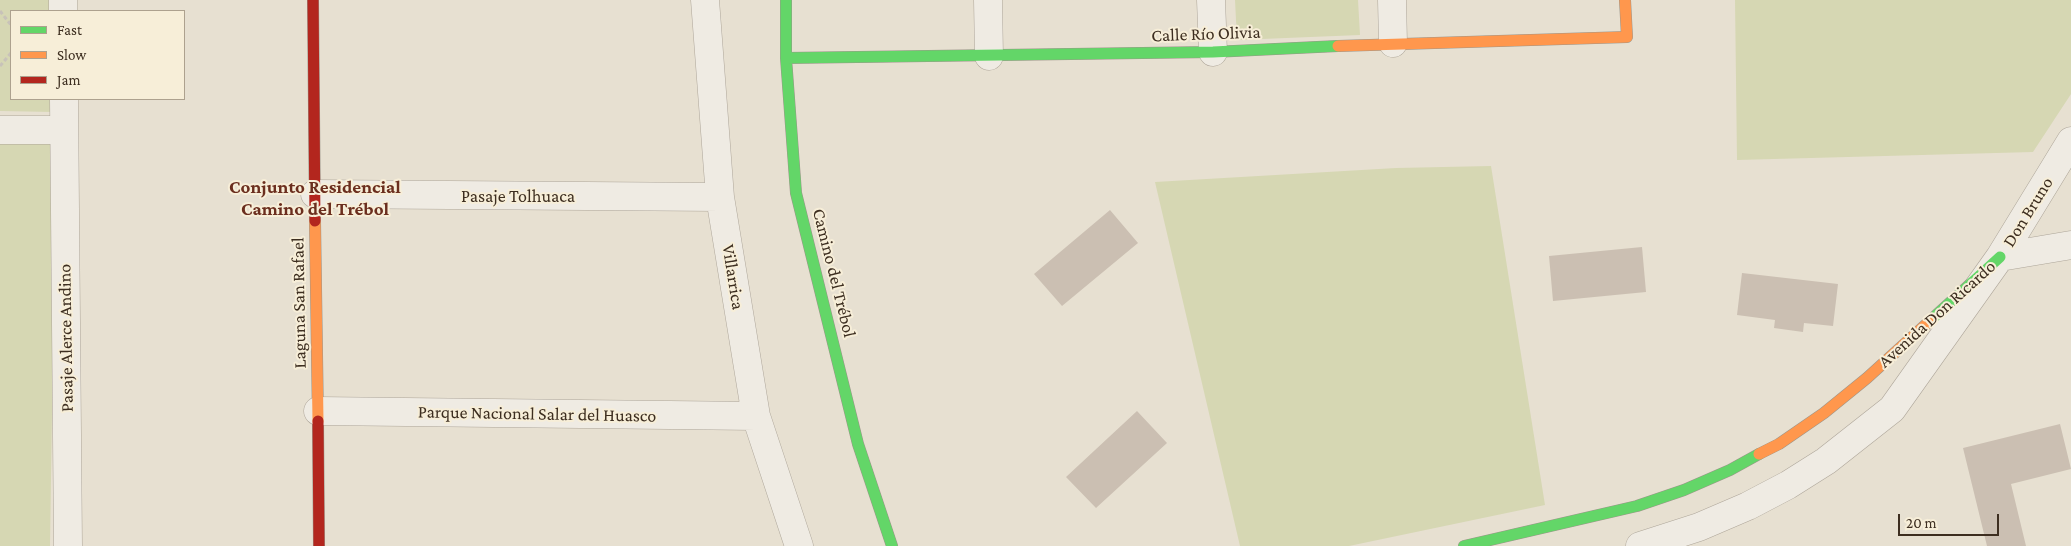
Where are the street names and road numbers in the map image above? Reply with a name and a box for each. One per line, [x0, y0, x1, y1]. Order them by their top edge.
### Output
street label: Calle Río Olivia [1151, 21, 1261, 47]
street label: Don Bruno [1998, 173, 2058, 251]
street label: Pasaje Tolhuaca [461, 185, 575, 207]
street label: Camino del Trébol [808, 206, 860, 340]
street label: Laguna San Rafael [287, 237, 311, 369]
street label: Villarrica [717, 243, 749, 311]
street label: Avenida Don Ricardo [1874, 256, 2000, 372]
street label: Pasaje Alerce Andino [54, 264, 78, 412]
street label: Parque Nacional Salar del Huasco [418, 401, 656, 427]

